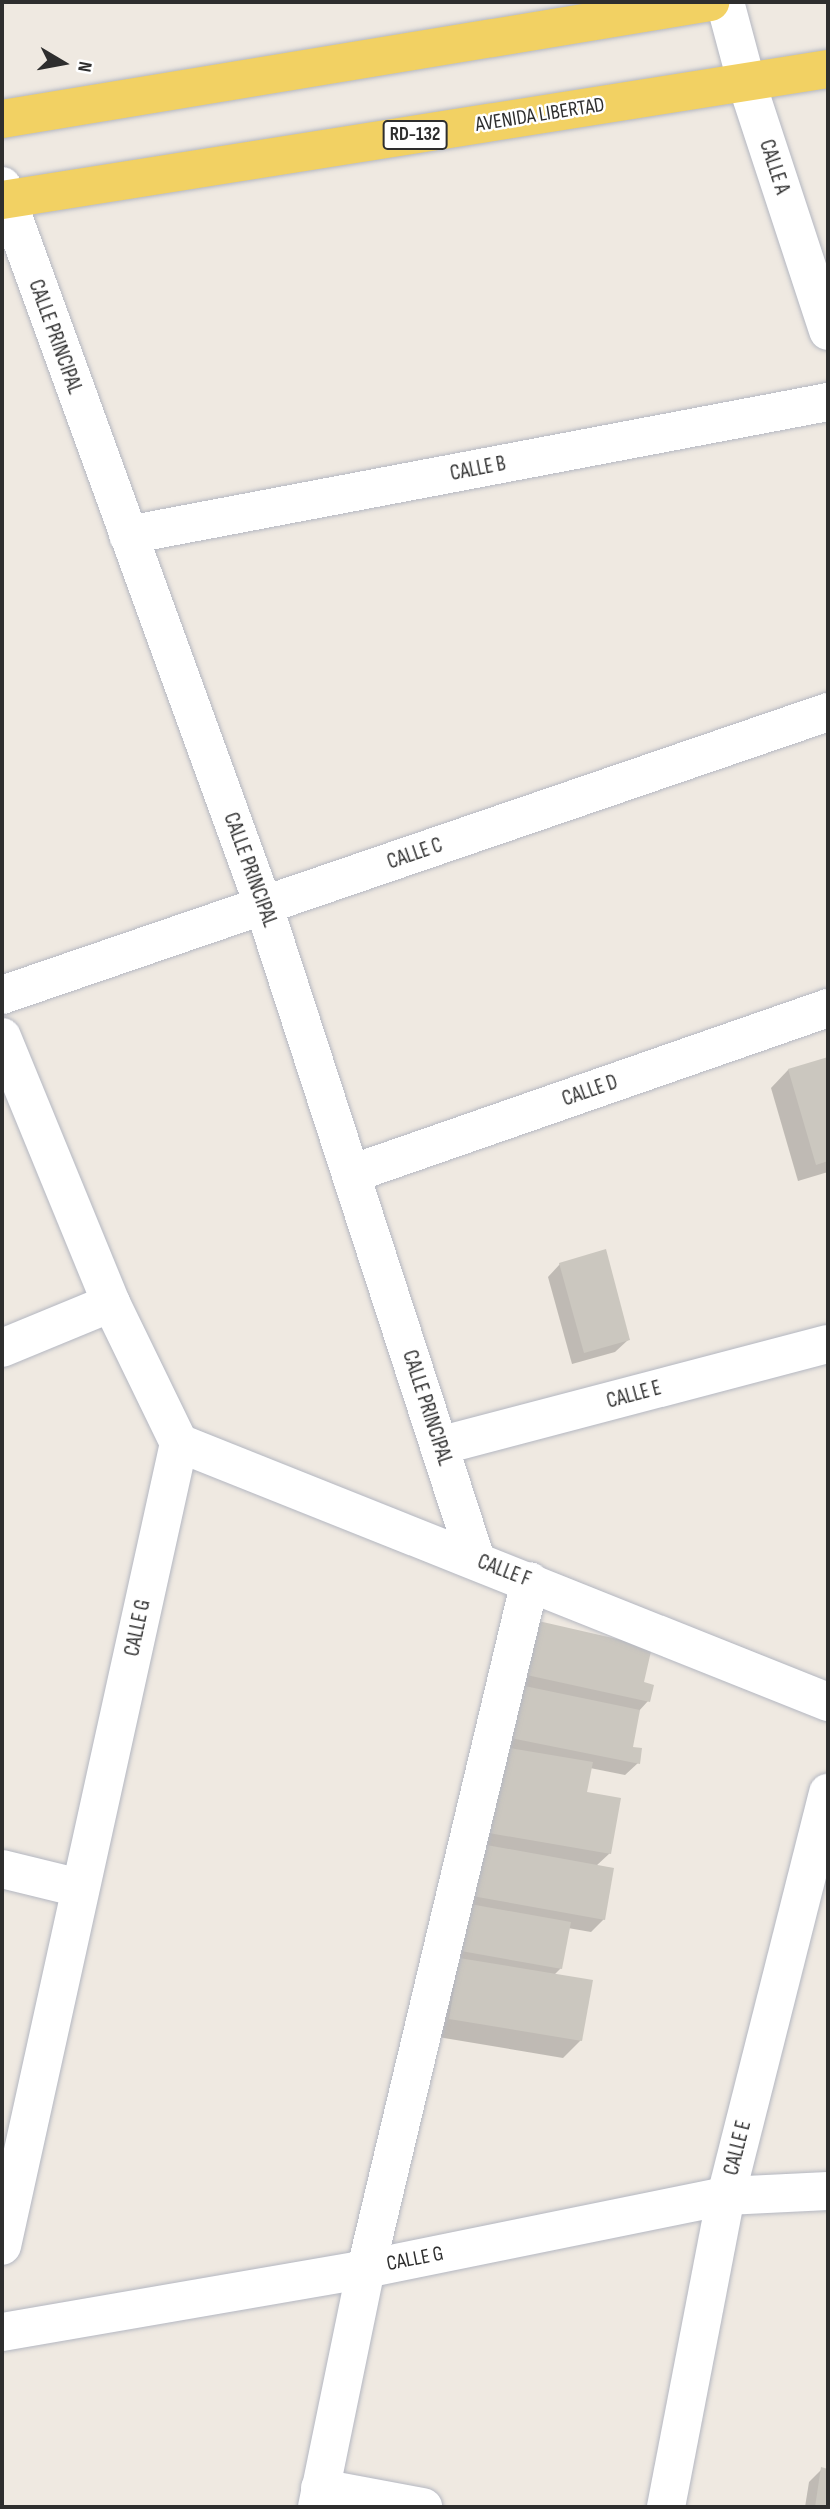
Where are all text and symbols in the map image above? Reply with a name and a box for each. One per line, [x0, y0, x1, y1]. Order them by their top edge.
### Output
north arrow [28, 28, 98, 98]
text: N [72, 60, 96, 74]
street label: AVENIDA LIBERTAD [474, 92, 606, 138]
road number: RD-132 [382, 119, 448, 150]
street label: CALLE A [753, 137, 795, 197]
street label: CALLE PRINCIPAL [23, 276, 87, 398]
street label: CALLE B [448, 451, 508, 487]
street label: CALLE PRINCIPAL [218, 809, 282, 931]
street label: CALLE C [384, 833, 446, 875]
street label: CALLE D [559, 1070, 621, 1112]
street label: CALLE PRINCIPAL [397, 1347, 457, 1469]
street label: CALLE E [604, 1376, 664, 1414]
street label: CALLE F [474, 1549, 534, 1593]
street label: CALLE G [120, 1597, 156, 1659]
street label: CALLE E [719, 2118, 757, 2178]
street label: CALLE G [384, 2241, 446, 2277]

